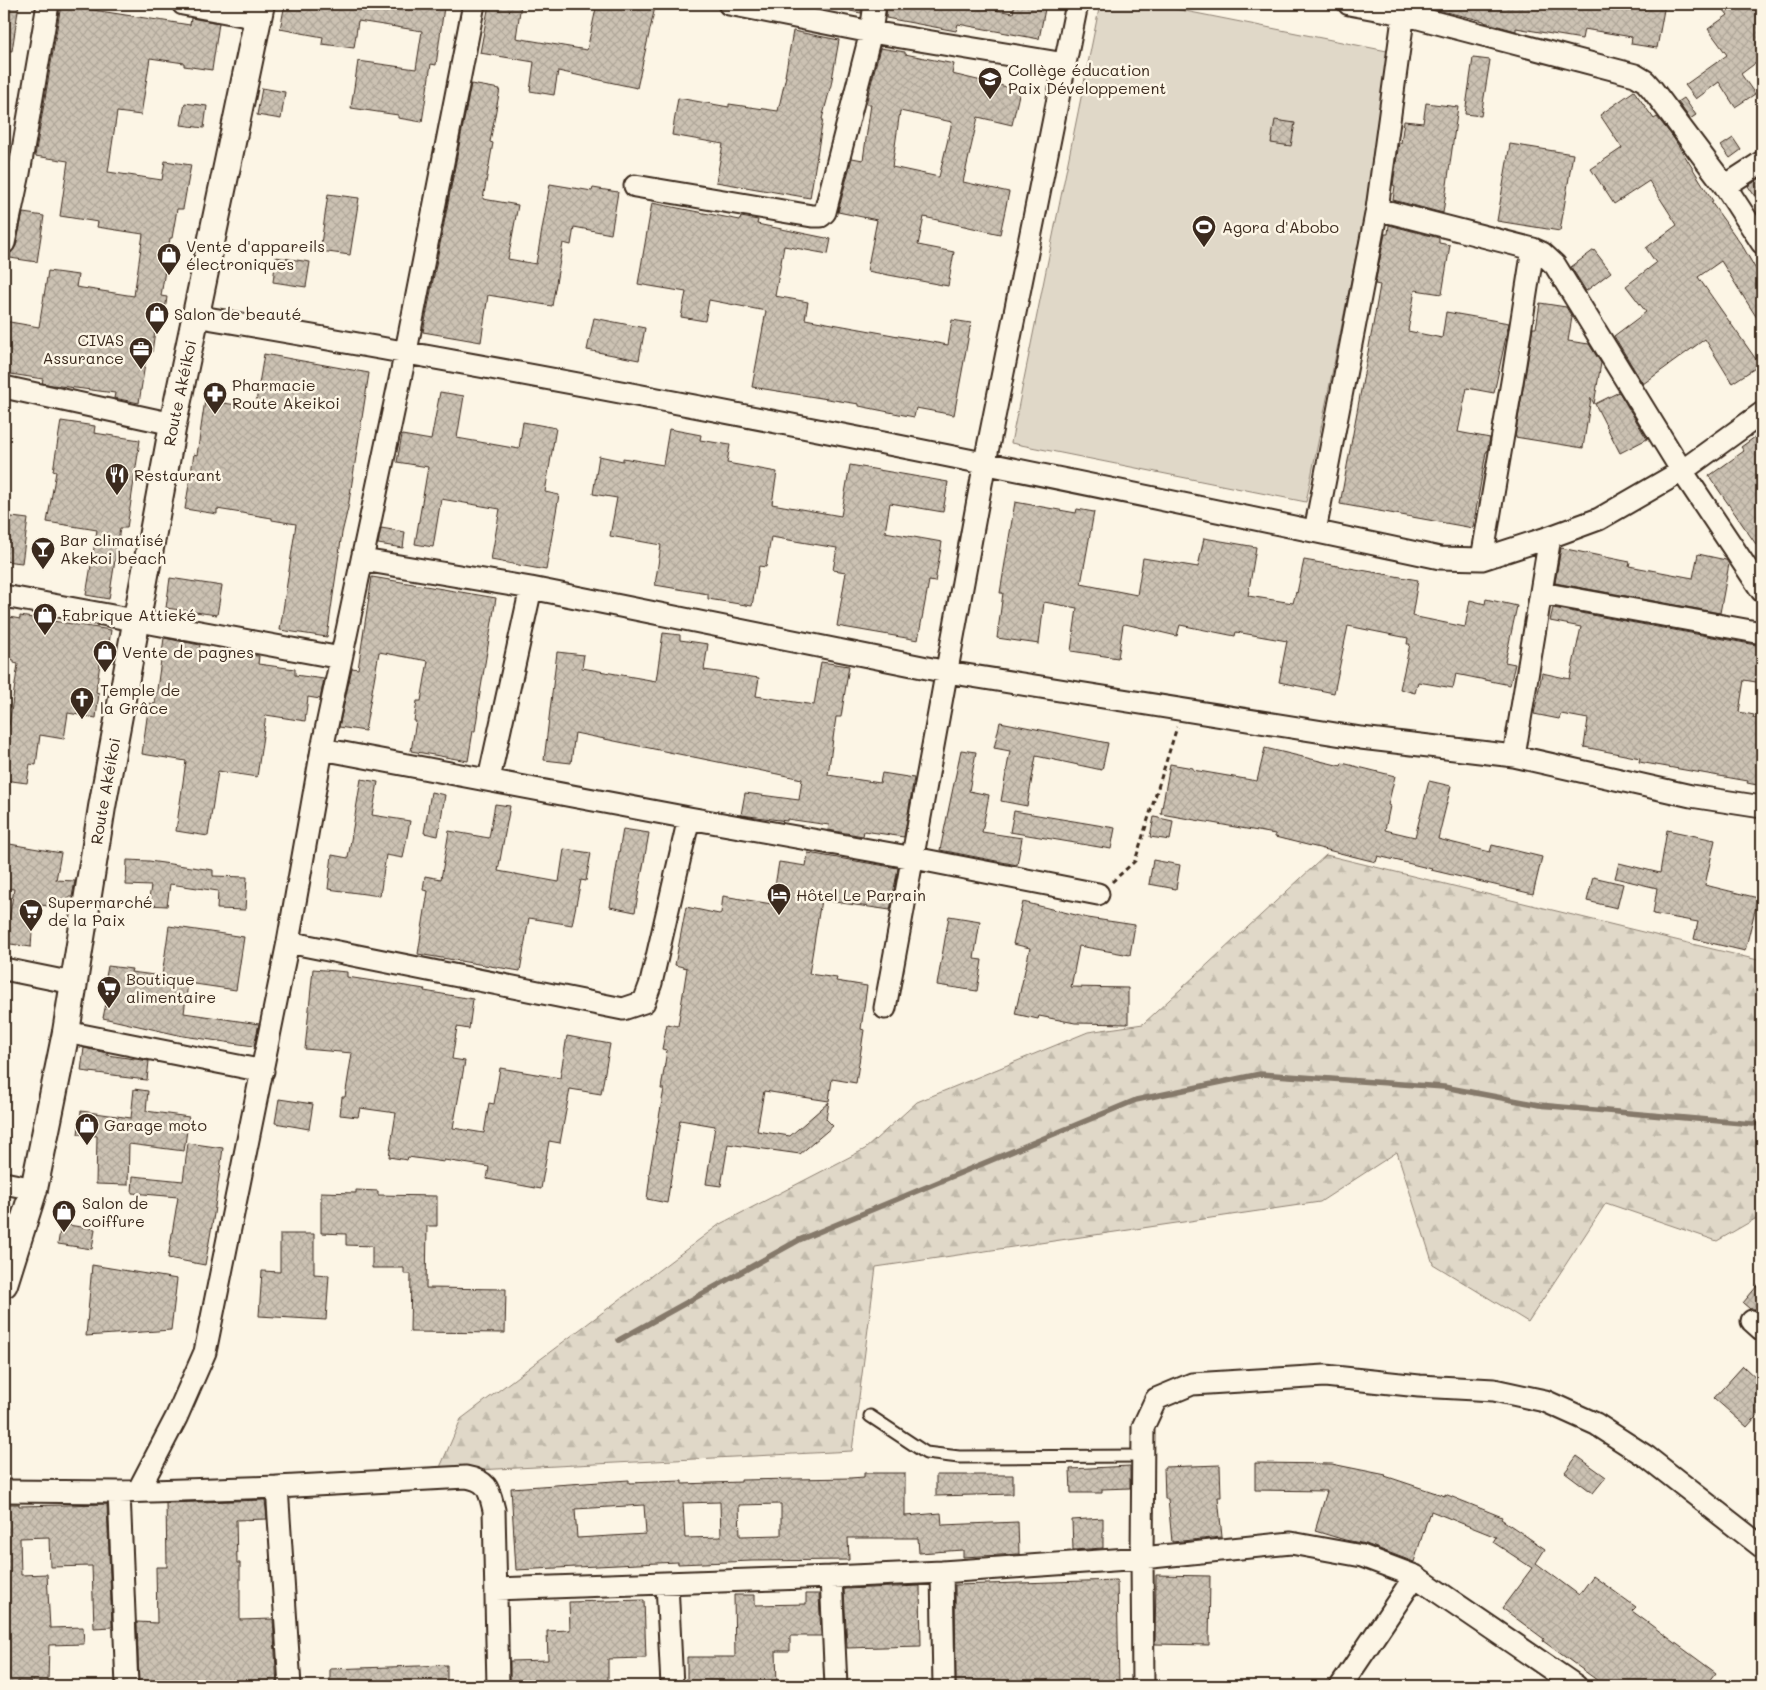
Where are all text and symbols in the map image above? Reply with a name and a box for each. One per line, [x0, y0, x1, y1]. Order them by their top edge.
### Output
place label: Collège éducation Paix Développement [1008, 59, 1166, 98]
school or university icon: Collège éducation Paix Développement [977, 66, 1003, 100]
sports icon: Agora d'Abobo [1191, 214, 1217, 248]
place label: Agora d'Abobo [1222, 216, 1339, 237]
place label: Vente d'appareils électroniques [186, 235, 325, 274]
shop icon: Vente d'appareils électroniques [156, 242, 182, 276]
shop icon: Salon de beauté [144, 301, 170, 335]
place label: Salon de beauté [174, 303, 301, 324]
place label: CIVAS Assurance [42, 329, 124, 368]
office icon: CIVAS Assurance [128, 336, 154, 370]
street label: Route Akéikoi [158, 338, 200, 448]
place label: Pharmacie Route Akeikoi [232, 374, 340, 413]
pharmacy icon: Pharmacie Route Akeikoi [202, 381, 228, 415]
restaurant icon: Restaurant [104, 462, 130, 496]
place label: Restaurant [134, 464, 222, 485]
place label: Bar climatisé Akekoi beach [60, 529, 166, 568]
bar icon: Bar climatisé Akekoi beach [30, 536, 56, 570]
shop icon: Fabrique Attieké [32, 602, 58, 636]
place label: Fabrique Attieké [62, 604, 196, 625]
shop icon: Vente de pagnes [92, 639, 118, 673]
place label: Vente de pagnes [122, 641, 254, 662]
place label: Temple de la Grâce [100, 679, 181, 718]
church icon: Temple de la Grâce [69, 686, 95, 720]
street label: Route Akéikoi [85, 736, 125, 846]
hotel icon: Hôtel Le Parrain [766, 882, 792, 916]
place label: Hôtel Le Parrain [796, 884, 926, 905]
place label: Supermarché de la Paix [48, 891, 153, 930]
supermarket icon: Supermarché de la Paix [18, 898, 44, 932]
place label: Boutique alimentaire [126, 968, 216, 1007]
supermarket icon: Boutique alimentaire [96, 975, 122, 1009]
shop icon: Garage moto [74, 1112, 100, 1146]
place label: Garage moto [104, 1114, 207, 1135]
place label: Salon de coiffure [82, 1192, 149, 1231]
shop icon: Salon de coiffure [51, 1199, 77, 1233]

